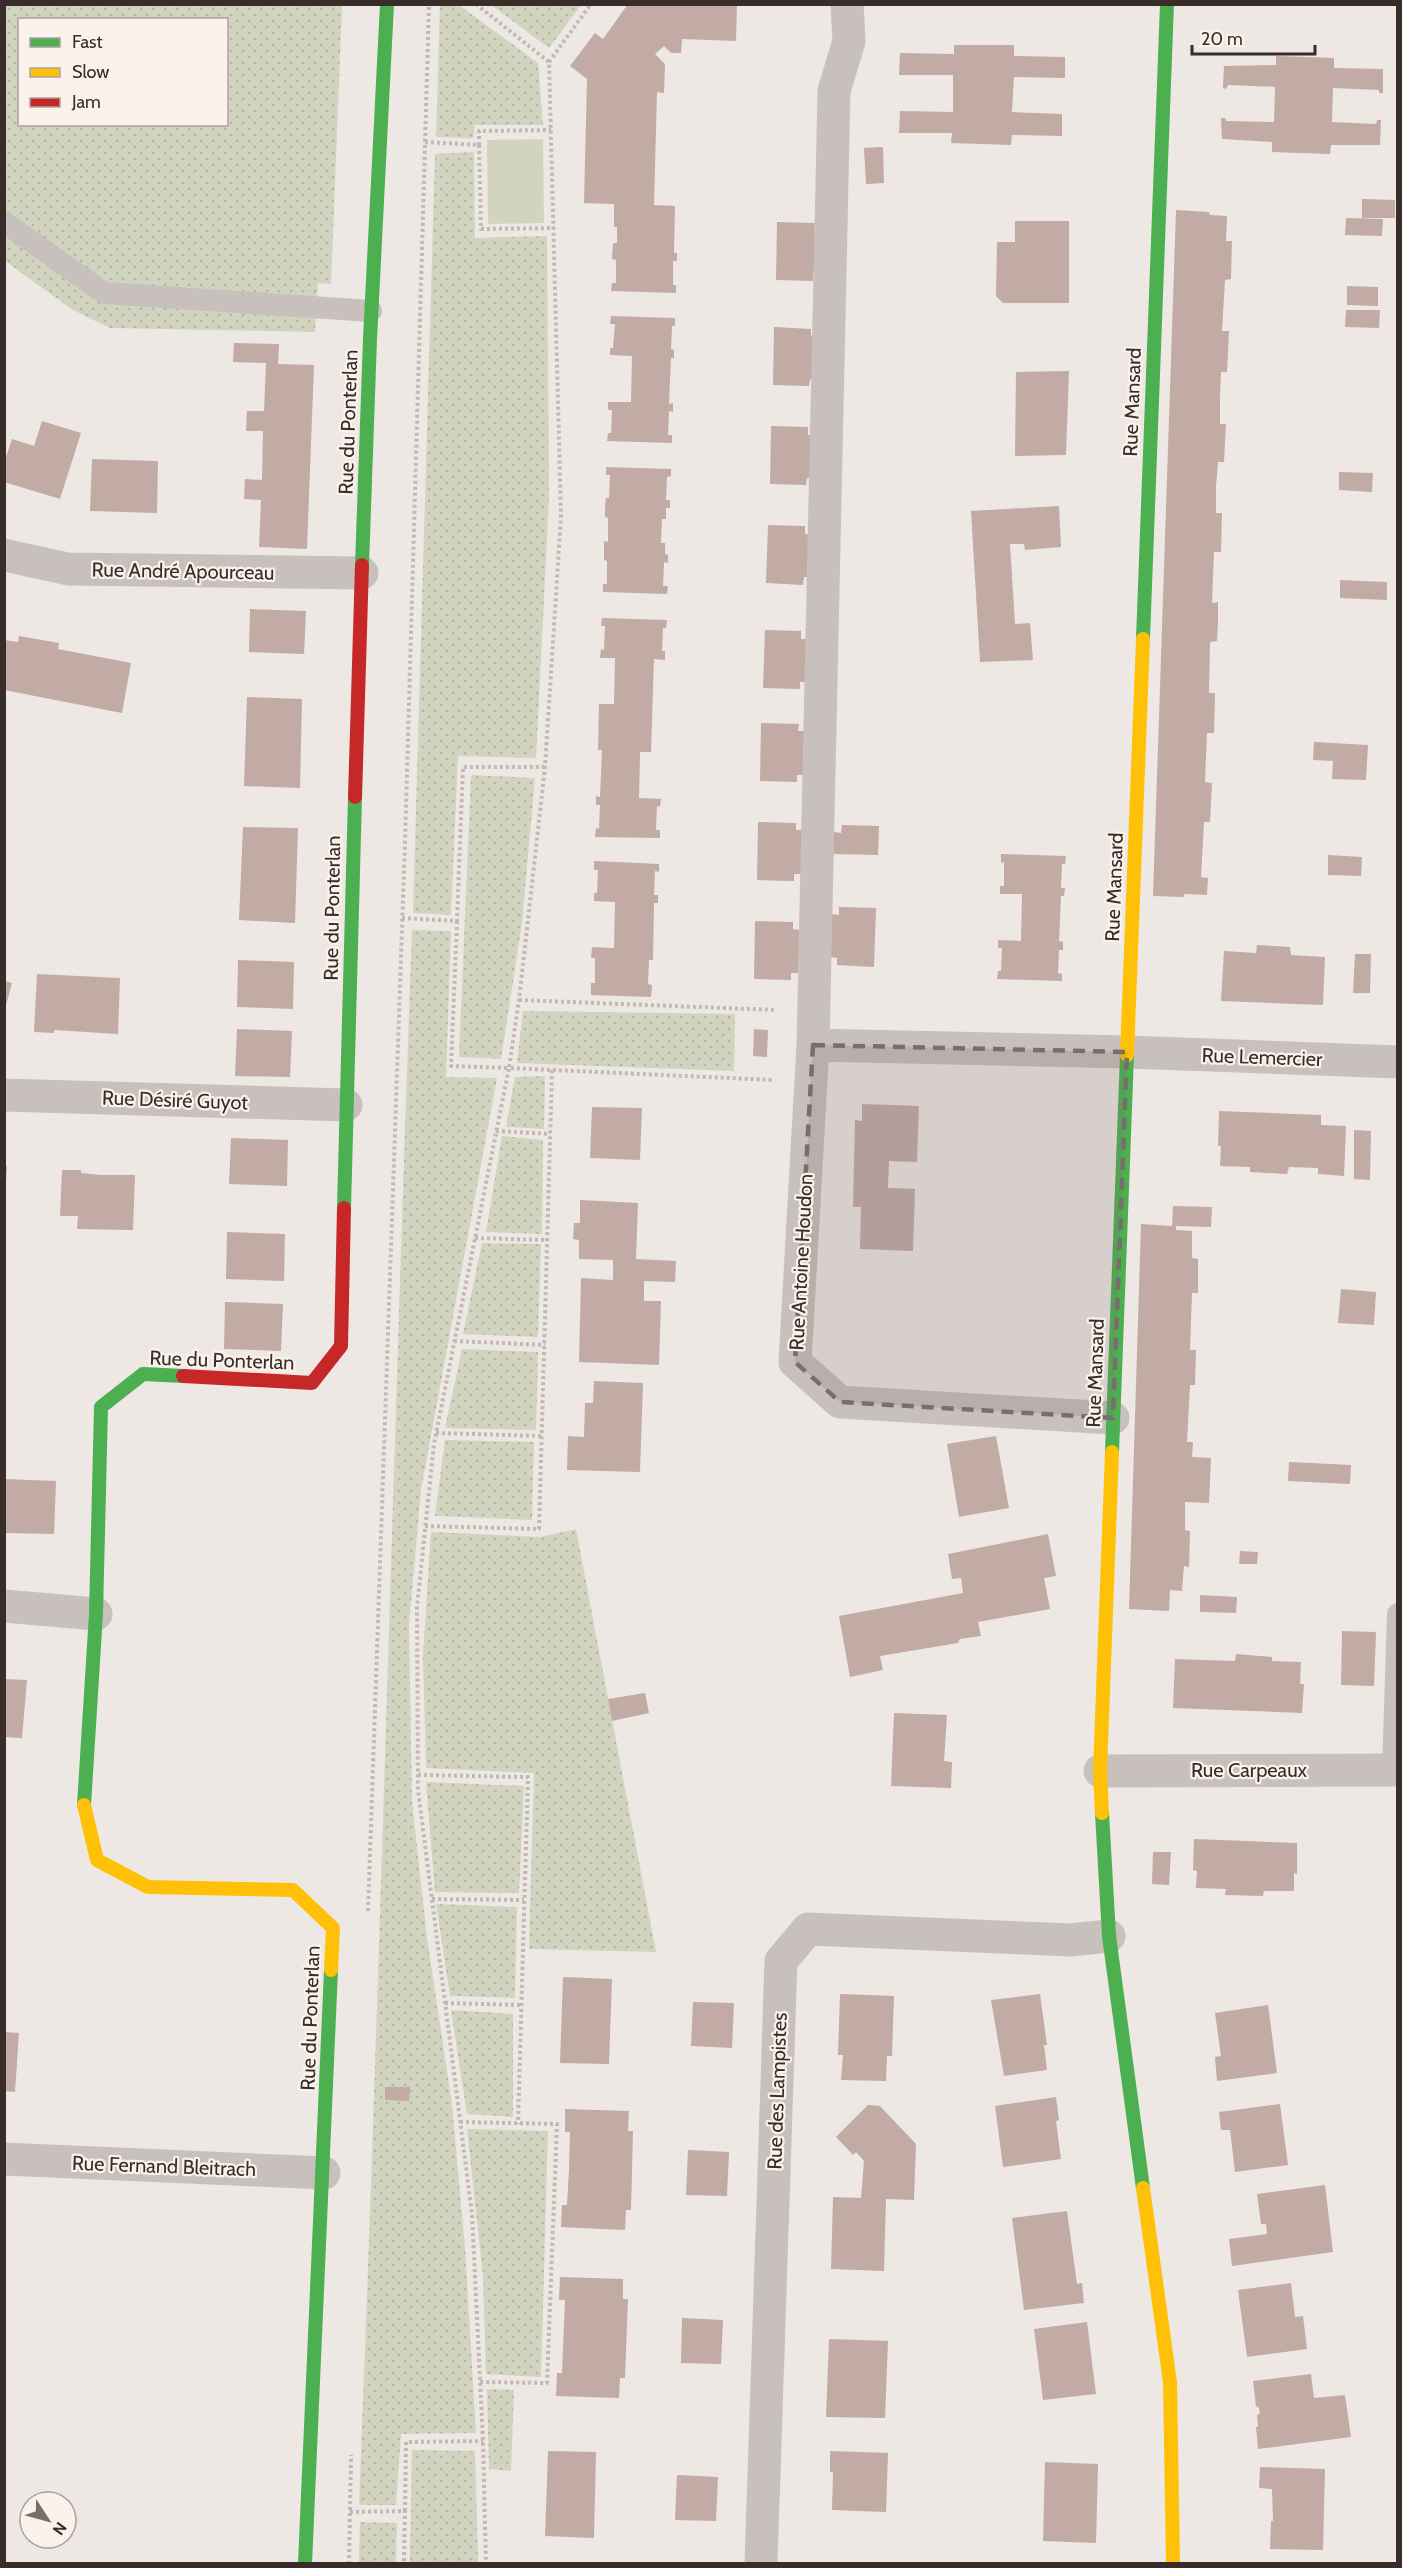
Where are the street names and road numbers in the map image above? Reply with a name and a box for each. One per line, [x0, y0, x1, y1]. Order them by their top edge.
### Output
street label: Rue Mansard [1118, 347, 1146, 457]
street label: Rue du Ponterlan [333, 349, 363, 495]
street label: Rue André Apourceau [91, 557, 275, 585]
street label: Rue Mansard [1100, 832, 1128, 942]
street label: Rue du Ponterlan [319, 835, 345, 981]
street label: Rue Lemercier [1201, 1043, 1323, 1071]
street label: Rue Désiré Guyot [101, 1085, 249, 1115]
street label: Rue Antoine Houdon [784, 1173, 818, 1351]
street label: Rue Mansard [1081, 1318, 1109, 1428]
street label: Rue du Ponterlan [149, 1345, 295, 1375]
street label: Rue Carpeaux [1191, 1758, 1308, 1782]
street label: Rue du Ponterlan [295, 1945, 325, 2091]
street label: Rue des Lampistes [762, 2012, 792, 2170]
street label: Rue Fernand Bleitrach [72, 2151, 256, 2181]

